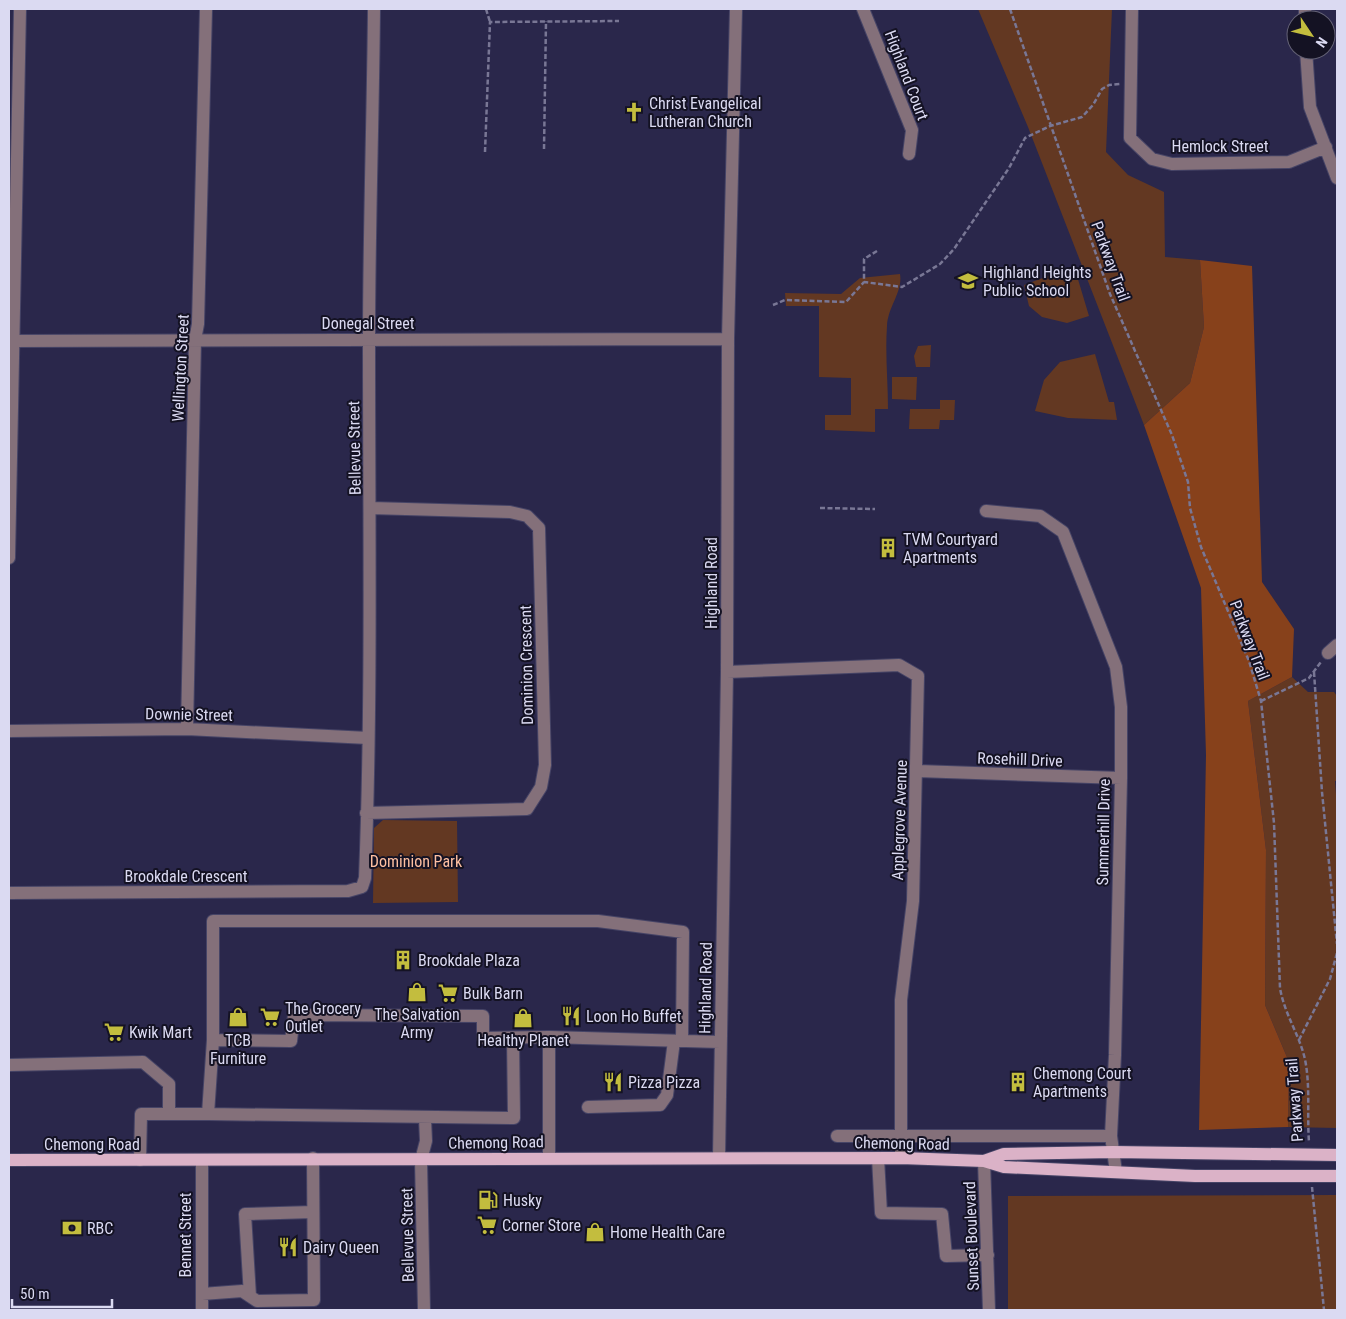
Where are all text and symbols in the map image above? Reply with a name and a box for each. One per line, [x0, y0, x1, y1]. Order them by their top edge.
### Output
north arrow [1286, 10, 1336, 60]
street label: Highland Court [881, 28, 932, 123]
text: N [1313, 34, 1331, 51]
place label: Christ Evangelical Lutheran Church [649, 94, 761, 131]
church icon: Christ Evangelical Lutheran Church [623, 101, 645, 123]
street label: Hemlock Street [1172, 137, 1269, 156]
street label: Parkway Trail [1087, 219, 1134, 304]
place label: Highland Heights Public School [983, 263, 1092, 300]
school or university icon: Highland Heights Public School [957, 270, 979, 292]
street label: Wellington Street [168, 314, 193, 422]
street label: Donegal Street [322, 314, 415, 333]
street label: Bellevue Street [344, 400, 365, 495]
place label: TVM Courtyard Apartments [903, 530, 998, 567]
street label: Highland Road [702, 537, 721, 629]
building icon: TVM Courtyard Apartments [877, 537, 899, 559]
street label: Parkway Trail [1226, 598, 1273, 683]
street label: Dominion Crescent [516, 605, 537, 725]
street label: Downie Street [145, 704, 233, 725]
street label: Rosehill Drive [977, 749, 1063, 770]
street label: Applegrove Avenue [888, 759, 911, 881]
street label: Summerhill Drive [1093, 778, 1114, 886]
park label: Dominion Park [370, 852, 463, 871]
street label: Brookdale Crescent [125, 867, 248, 886]
street label: Highland Road [695, 942, 716, 1034]
building icon: Brookdale Plaza [392, 949, 414, 971]
place label: Brookdale Plaza [418, 951, 520, 970]
shop icon: The Salvation Army [406, 981, 428, 1003]
supermarket icon: Bulk Barn [437, 982, 459, 1004]
place label: Bulk Barn [463, 984, 523, 1003]
place label: The Grocery Outlet [285, 999, 361, 1036]
place label: The Salvation Army [374, 1005, 460, 1042]
restaurant icon: Loon Ho Buffet [560, 1005, 582, 1027]
shop icon: TCB Furniture [227, 1006, 249, 1028]
supermarket icon: The Grocery Outlet [259, 1006, 281, 1028]
shop icon: Healthy Planet [512, 1007, 534, 1029]
place label: Loon Ho Buffet [586, 1007, 682, 1026]
supermarket icon: Kwik Mart [103, 1021, 125, 1043]
place label: Kwik Mart [129, 1023, 192, 1042]
place label: TCB Furniture [210, 1031, 266, 1068]
place label: Healthy Planet [477, 1031, 569, 1050]
street label: Parkway Trail [1282, 1057, 1307, 1142]
place label: Chemong Court Apartments [1033, 1064, 1132, 1101]
restaurant icon: Pizza Pizza [602, 1071, 624, 1093]
building icon: Chemong Court Apartments [1007, 1071, 1029, 1093]
place label: Pizza Pizza [628, 1073, 700, 1092]
street label: Chemong Road [448, 1132, 544, 1153]
street label: Chemong Road [854, 1133, 950, 1154]
street label: Chemong Road [44, 1135, 140, 1154]
street label: Sunset Boulevard [960, 1181, 983, 1291]
street label: Bellevue Street [397, 1187, 418, 1282]
fuel station icon: Husky [477, 1189, 499, 1211]
place label: Husky [503, 1191, 542, 1210]
street label: Bennet Street [176, 1192, 195, 1278]
supermarket icon: Corner Store [476, 1214, 498, 1236]
place label: Corner Store [502, 1216, 581, 1235]
bank icon: RBC [61, 1217, 83, 1239]
place label: RBC [87, 1219, 113, 1238]
shop icon: Home Health Care [584, 1221, 606, 1243]
place label: Home Health Care [610, 1223, 725, 1242]
restaurant icon: Dairy Queen [277, 1236, 299, 1258]
place label: Dairy Queen [303, 1238, 379, 1257]
scale bar [12, 1276, 112, 1308]
text: 50 m [20, 1285, 50, 1303]

